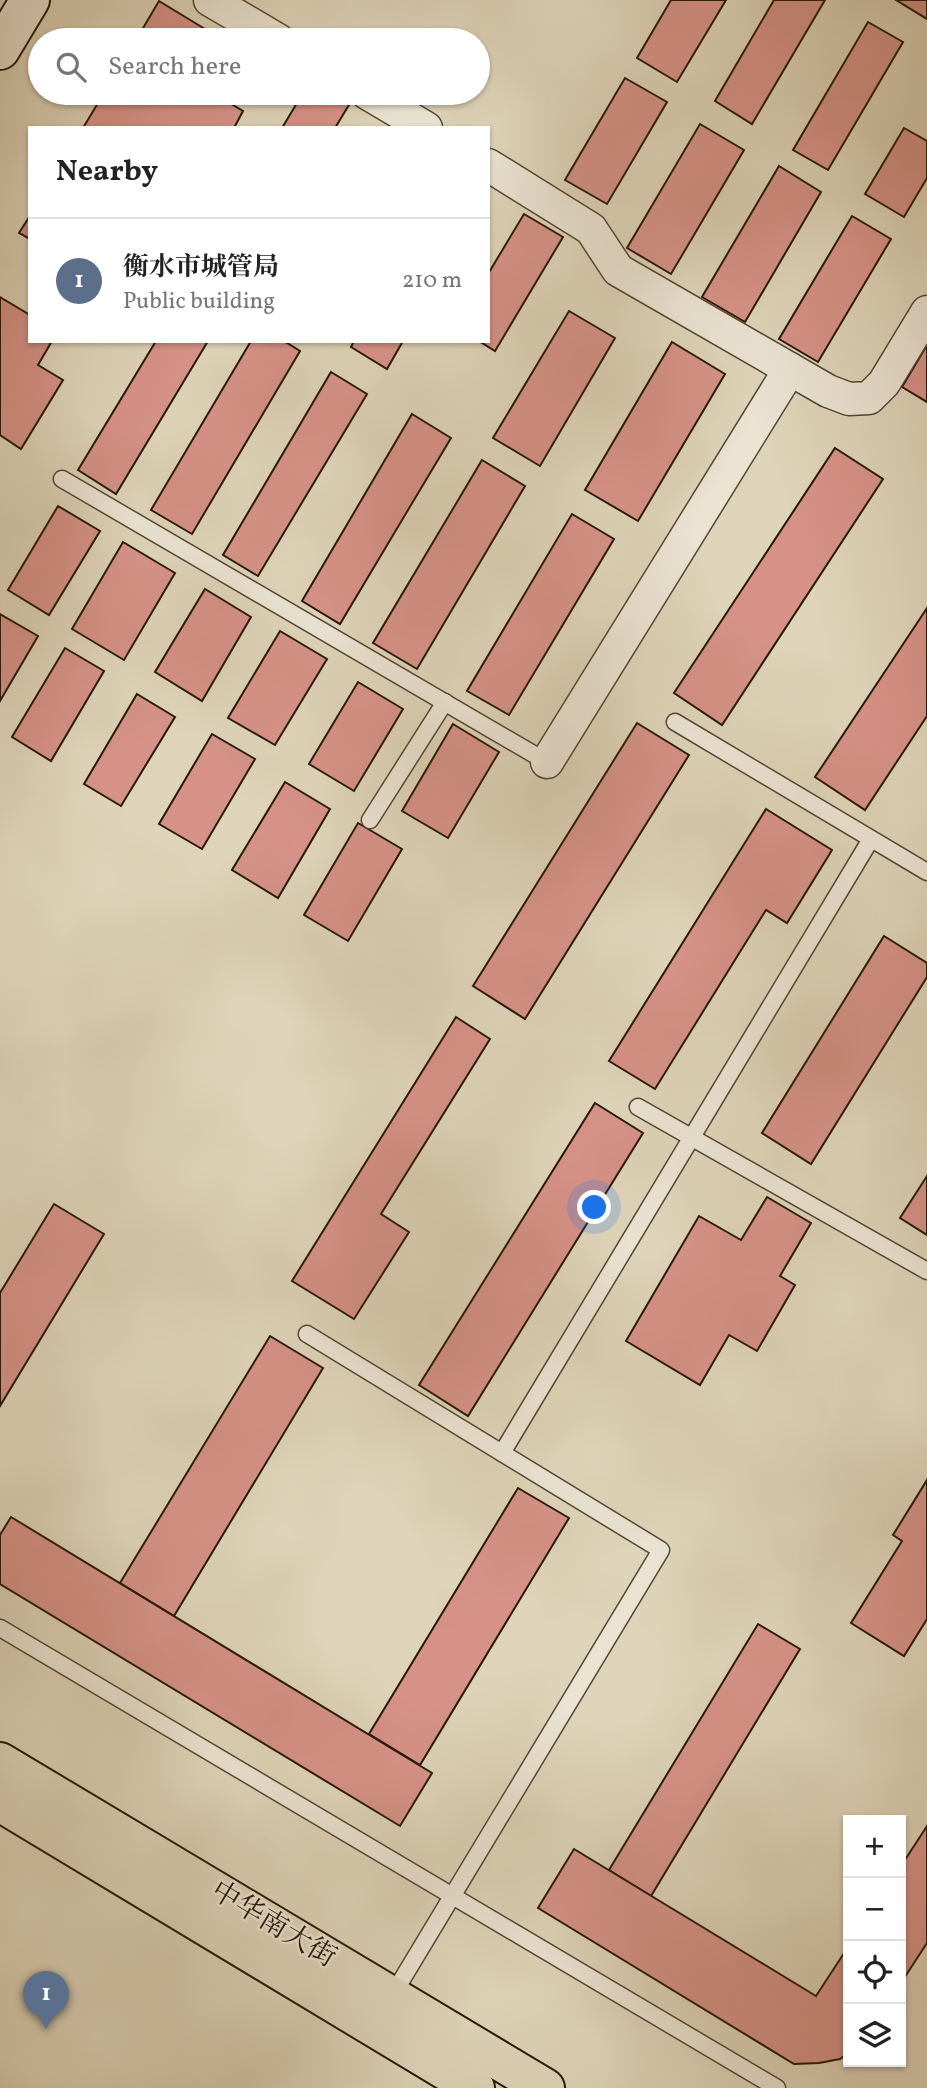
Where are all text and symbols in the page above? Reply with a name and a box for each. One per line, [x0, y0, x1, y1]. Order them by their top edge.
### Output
search box [28, 28, 490, 105]
icon: search [52, 48, 90, 86]
text: Search here [108, 49, 241, 85]
text: Nearby [56, 151, 158, 193]
text: 衡水市城管局 [123, 250, 279, 286]
text: 1 [74, 265, 84, 297]
text: 210 m [402, 265, 462, 297]
text: Public building [123, 286, 275, 318]
your location [577, 1190, 611, 1224]
map controls [843, 1815, 906, 2067]
button: + [843, 1815, 906, 1878]
street label: 中华南大街 [203, 1872, 343, 1978]
button: − [843, 1878, 906, 1941]
button: locate [843, 1941, 906, 2004]
pin: 1 [23, 1971, 69, 2029]
button: layers [843, 2004, 906, 2067]

